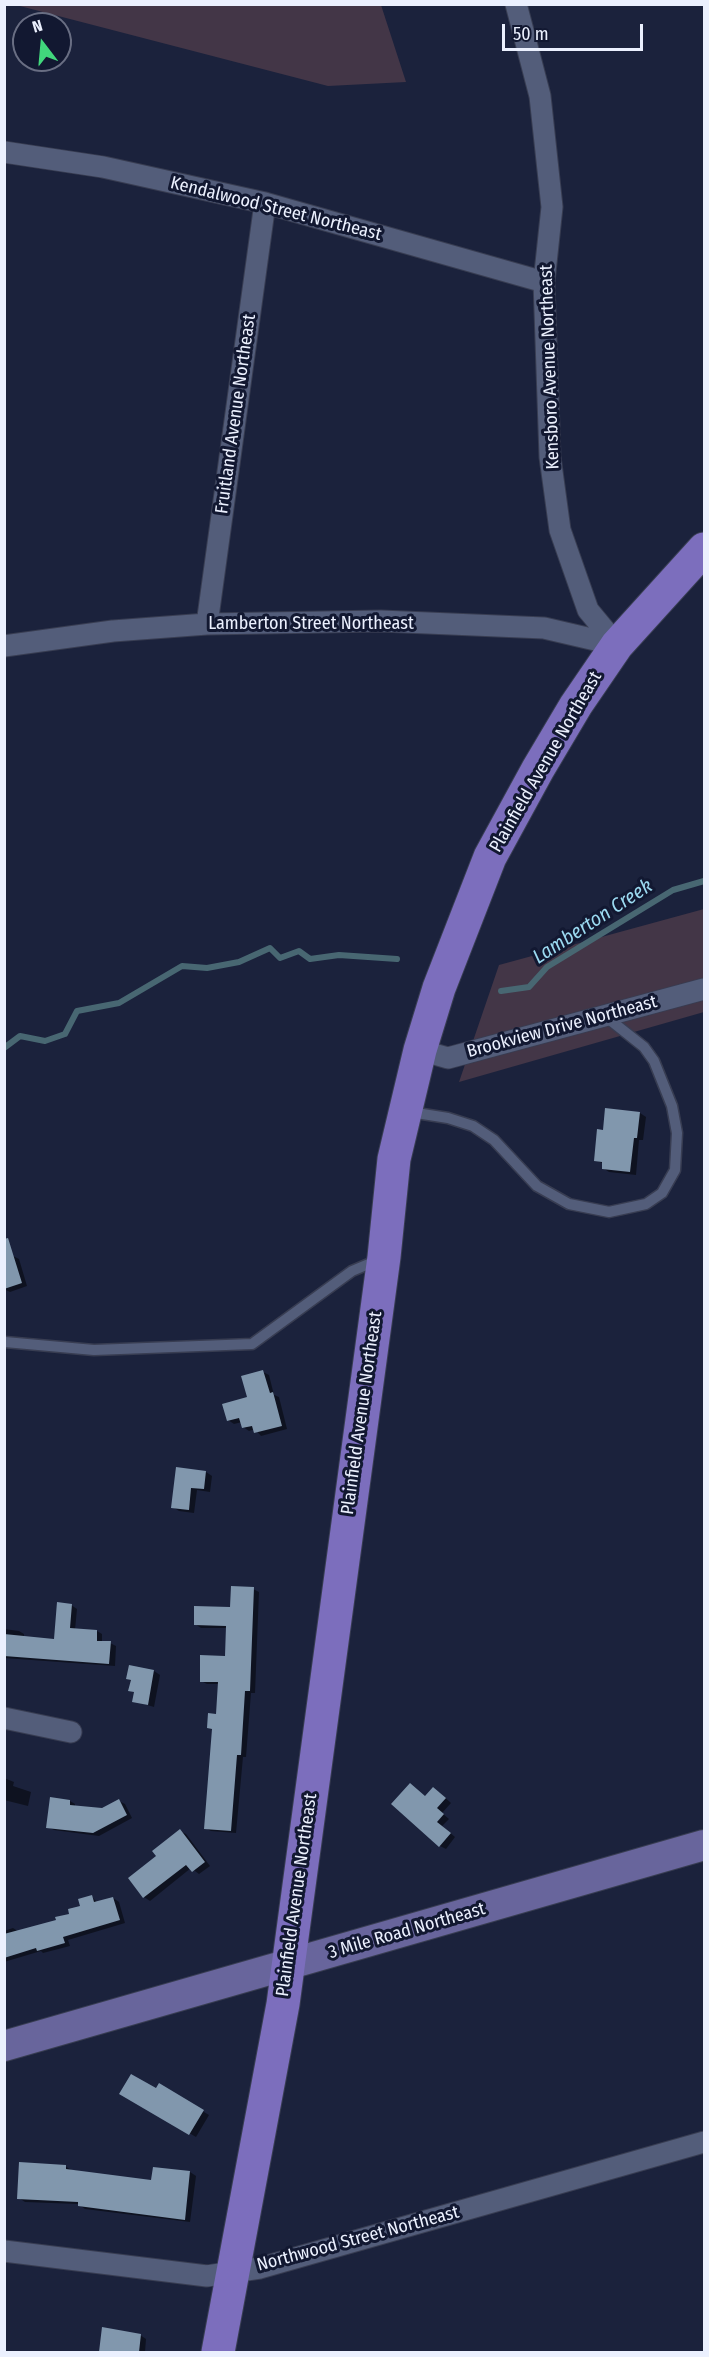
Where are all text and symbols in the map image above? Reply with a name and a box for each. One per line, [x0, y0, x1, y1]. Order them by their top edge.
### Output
north arrow [12, 12, 72, 72]
scale bar [505, 12, 646, 50]
text: N [30, 16, 45, 37]
text: 50 m [513, 23, 549, 45]
street label: Kendalwood Street Northeast [168, 172, 384, 246]
street label: Kensboro Avenue Northeast [536, 264, 564, 470]
street label: Fruitland Avenue Northeast [211, 313, 261, 515]
street label: Lamberton Street Northeast [208, 613, 414, 635]
street label: Plainfield Avenue Northeast [485, 668, 607, 856]
water label: Lamberton Creek [529, 874, 657, 970]
street label: Brookview Drive Northeast [465, 991, 659, 1063]
street label: Plainfield Avenue Northeast [337, 1310, 387, 1516]
street label: Plainfield Avenue Northeast [272, 1792, 322, 1998]
street label: 3 Mile Road Northeast [326, 1898, 488, 1964]
street label: Northwood Street Northeast [255, 2202, 461, 2276]

